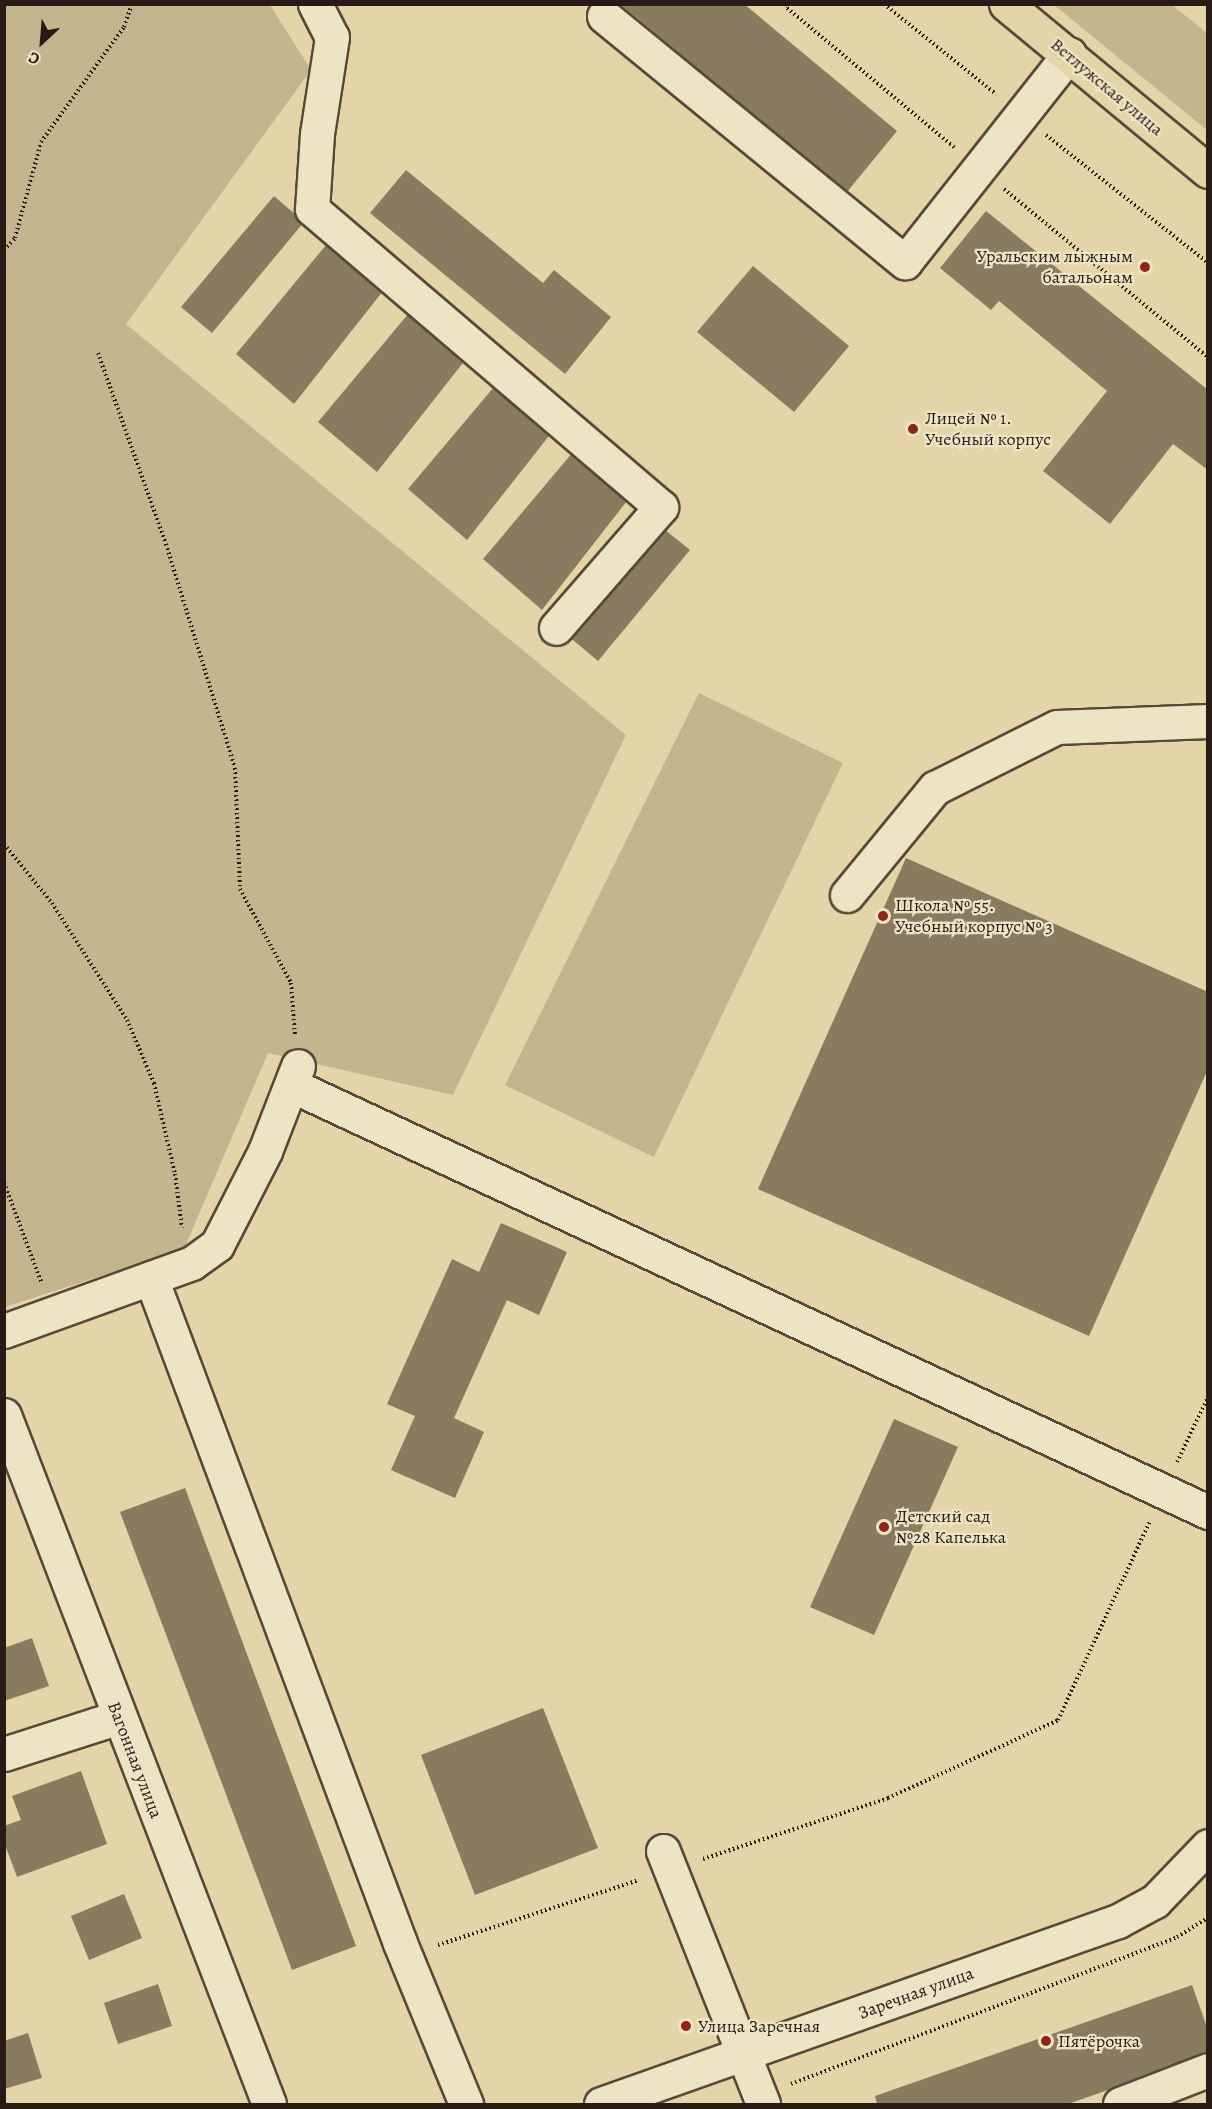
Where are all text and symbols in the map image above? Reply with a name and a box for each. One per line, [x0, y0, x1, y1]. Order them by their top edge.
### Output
north arrow [12, 12, 72, 72]
street label: Ветлужская улица [1046, 34, 1168, 140]
text: С [25, 46, 43, 70]
place label: Уральским лыжным батальонам [976, 246, 1133, 288]
marker: Уральским лыжным батальонам [1138, 260, 1152, 274]
place label: Лицей № 1. Учебный корпус [925, 408, 1051, 450]
marker: Лицей № 1. Учебный корпус [906, 422, 920, 436]
place label: Школа № 55. Учебный корпус № 3 [895, 895, 1053, 938]
marker: Школа № 55. Учебный корпус № 3 [876, 909, 890, 923]
place label: Детский сад №28 Капелька [896, 1506, 1006, 1549]
marker: Детский сад №28 Капелька [877, 1520, 891, 1534]
street label: Вагонная улица [103, 1699, 167, 1821]
street label: Заречная улица [855, 1962, 977, 2024]
place label: Улица Заречная [698, 2015, 820, 2037]
marker: Улица Заречная [679, 2019, 693, 2033]
place label: Пятёрочка [1058, 2030, 1140, 2052]
marker: Пятёрочка [1039, 2034, 1053, 2048]

